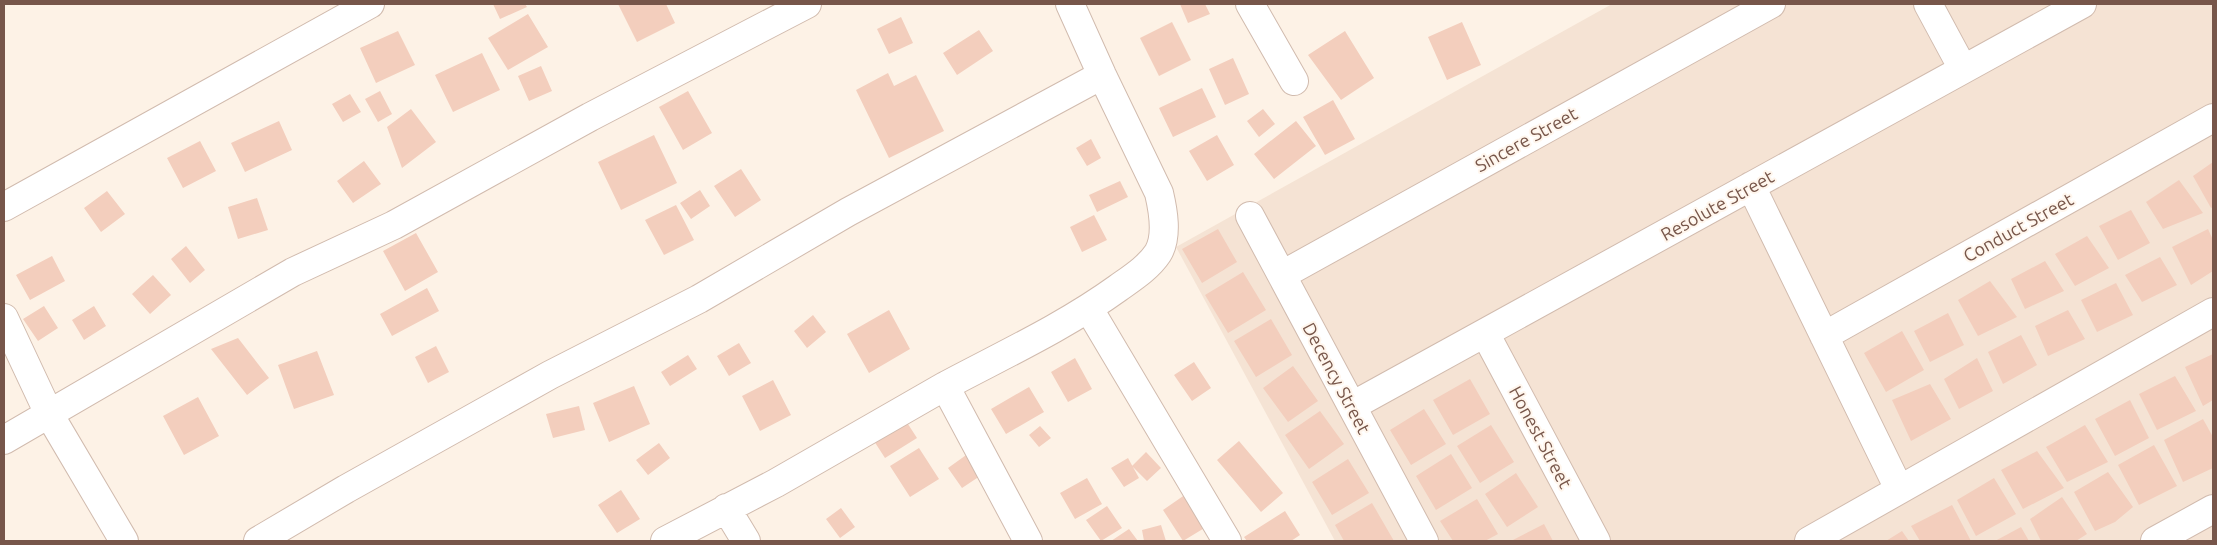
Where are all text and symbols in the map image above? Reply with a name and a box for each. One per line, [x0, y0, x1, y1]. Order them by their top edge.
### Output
street label: Sincere Street [1472, 103, 1580, 175]
street label: Resolute Street [1657, 166, 1777, 244]
street label: Conduct Street [1960, 189, 2076, 265]
street label: Decency Street [1299, 319, 1375, 437]
street label: Honest Street [1506, 383, 1576, 491]

